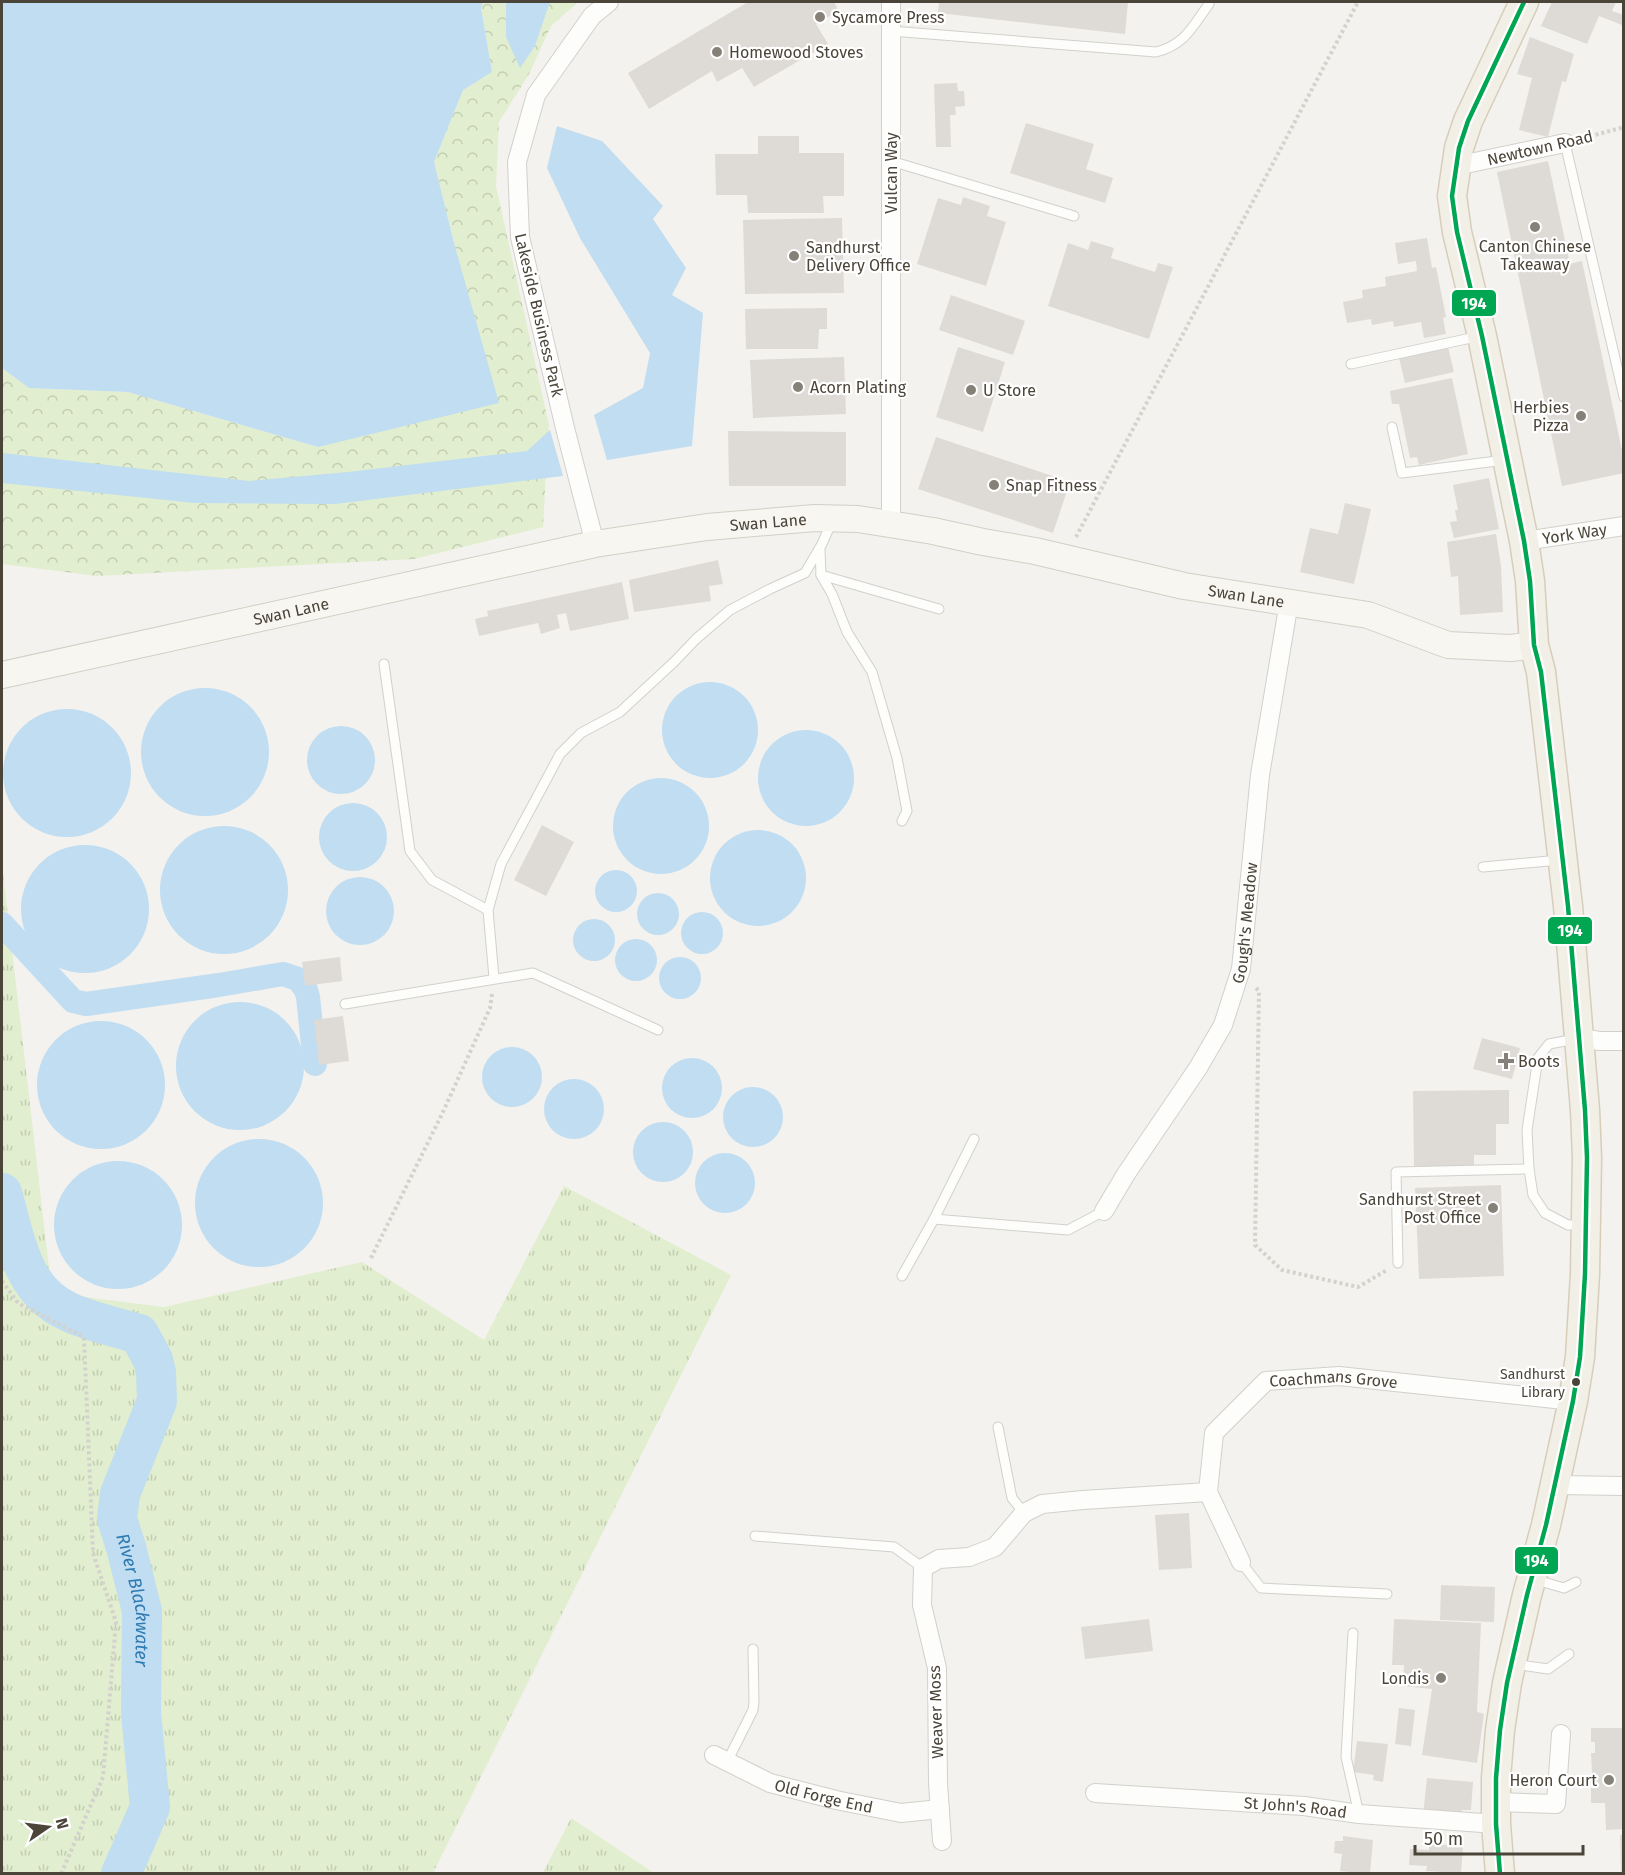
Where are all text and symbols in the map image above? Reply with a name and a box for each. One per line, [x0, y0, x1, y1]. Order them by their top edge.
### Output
place label: Sycamore Press [832, 8, 944, 27]
marker: Sycamore Press [813, 10, 827, 24]
place label: Homewood Stoves [729, 43, 863, 62]
marker: Homewood Stoves [710, 45, 724, 59]
street label: Newtown Road [1485, 127, 1595, 169]
street label: Vulcan Way [882, 132, 901, 214]
marker: Canton Chinese Takeaway [1528, 220, 1542, 234]
street label: Lakeside Business Park [511, 231, 567, 399]
place label: Canton Chinese Takeaway [1479, 237, 1591, 274]
place label: Sandhurst Delivery Office [806, 238, 911, 275]
marker: Sandhurst Delivery Office [787, 249, 801, 263]
line badge: 194 [1451, 289, 1497, 317]
text: 194 [1461, 294, 1487, 313]
place label: Acorn Plating [810, 378, 907, 397]
marker: Acorn Plating [791, 380, 805, 394]
place label: U Store [983, 381, 1036, 400]
marker: U Store [964, 383, 978, 397]
place label: Herbies Pizza [1513, 398, 1569, 435]
marker: Herbies Pizza [1574, 409, 1588, 423]
place label: Snap Fitness [1006, 476, 1097, 495]
marker: Snap Fitness [987, 478, 1001, 492]
street label: Swan Lane [729, 509, 807, 535]
street label: York Way [1541, 519, 1608, 548]
street label: Swan Lane [1207, 580, 1286, 611]
street label: Swan Lane [251, 594, 331, 629]
street label: Gough's Meadow [1228, 861, 1261, 986]
line badge: 194 [1547, 916, 1593, 945]
text: 194 [1557, 921, 1583, 940]
place label: Boots [1518, 1052, 1560, 1071]
marker: Boots [1499, 1054, 1513, 1068]
place label: Sandhurst Street Post Office [1359, 1190, 1481, 1227]
marker: Sandhurst Street Post Office [1486, 1201, 1500, 1215]
street label: Coachmans Grove [1269, 1366, 1399, 1392]
place label: Sandhurst Library [1500, 1366, 1566, 1401]
marker: Sandhurst Library [1570, 1376, 1582, 1388]
water label: River Blackwater [111, 1531, 153, 1668]
line badge: 194 [1514, 1546, 1559, 1575]
text: 194 [1523, 1551, 1549, 1570]
street label: Weaver Moss [925, 1665, 947, 1759]
place label: Londis [1381, 1669, 1429, 1688]
marker: Londis [1434, 1671, 1448, 1685]
place label: Heron Court [1509, 1771, 1597, 1790]
marker: Heron Court [1602, 1773, 1616, 1787]
street label: Old Forge End [773, 1775, 875, 1817]
street label: St John's Road [1243, 1793, 1348, 1822]
north arrow [18, 1797, 78, 1857]
text: N [52, 1816, 73, 1831]
scale bar [1415, 1818, 1583, 1856]
text: 50 m [1424, 1828, 1463, 1850]

